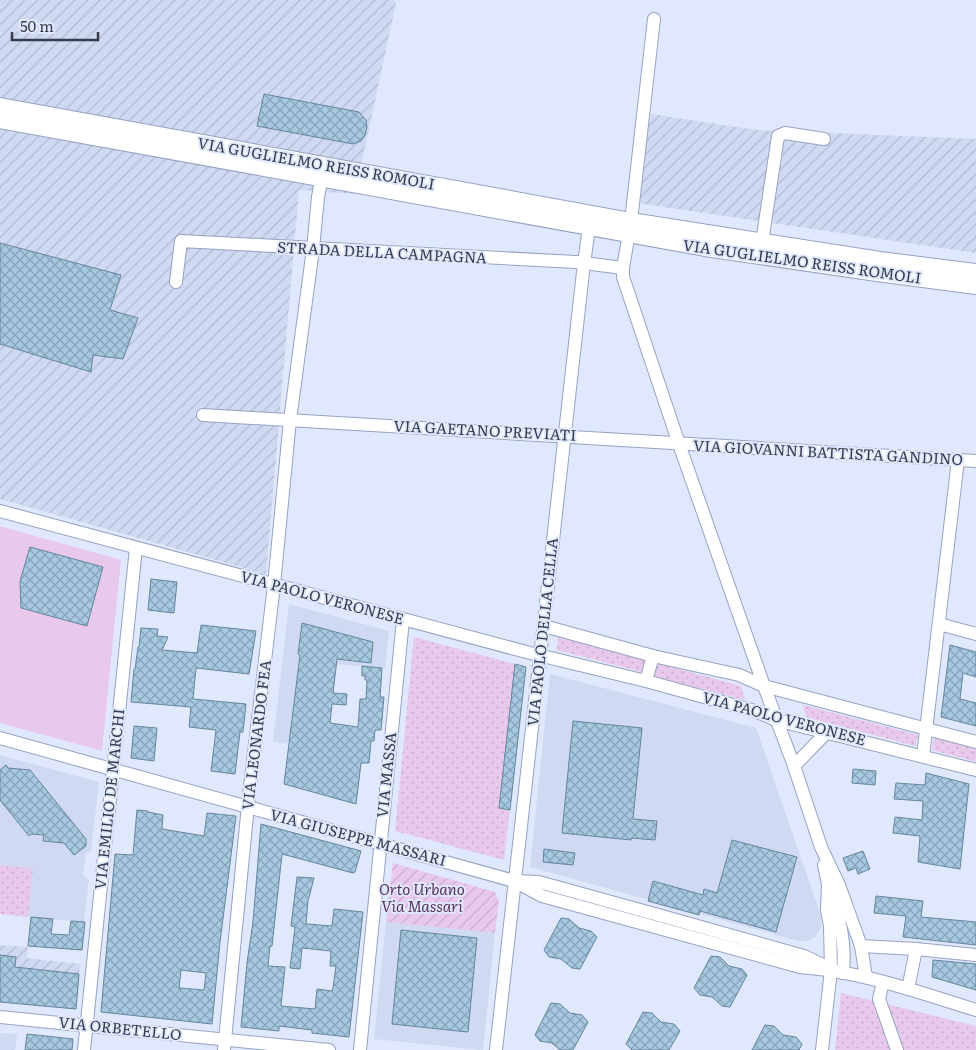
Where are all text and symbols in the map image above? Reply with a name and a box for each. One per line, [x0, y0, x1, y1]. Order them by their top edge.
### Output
scale bar [12, 10, 99, 42]
text: 50 m [20, 14, 54, 37]
street label: VIA GUGLIELMO REISS ROMOLI [196, 130, 437, 195]
street label: VIA GUGLIELMO REISS ROMOLI [682, 232, 923, 289]
street label: STRADA DELLA CAMPAGNA [277, 235, 487, 268]
street label: VIA GAETANO PREVIATI [393, 413, 577, 446]
street label: VIA GIOVANNI BATTISTA GANDINO [693, 433, 963, 470]
street label: VIA PAOLO DELLA CELLA [520, 536, 563, 727]
street label: VIA PAOLO VERONESE [238, 564, 407, 629]
street label: VIA LEONARDO FEA [235, 658, 276, 811]
street label: VIA PAOLO VERONESE [700, 685, 869, 750]
street label: VIA EMILIO DE MARCHI [88, 707, 129, 890]
street label: VIA MASSA [370, 731, 401, 819]
street label: VIA GIUSEPPE MASSARI [268, 802, 449, 871]
park label: Orto Urbano Via Massari [379, 877, 465, 917]
street label: VIA ORBETELLO [58, 1010, 183, 1045]

